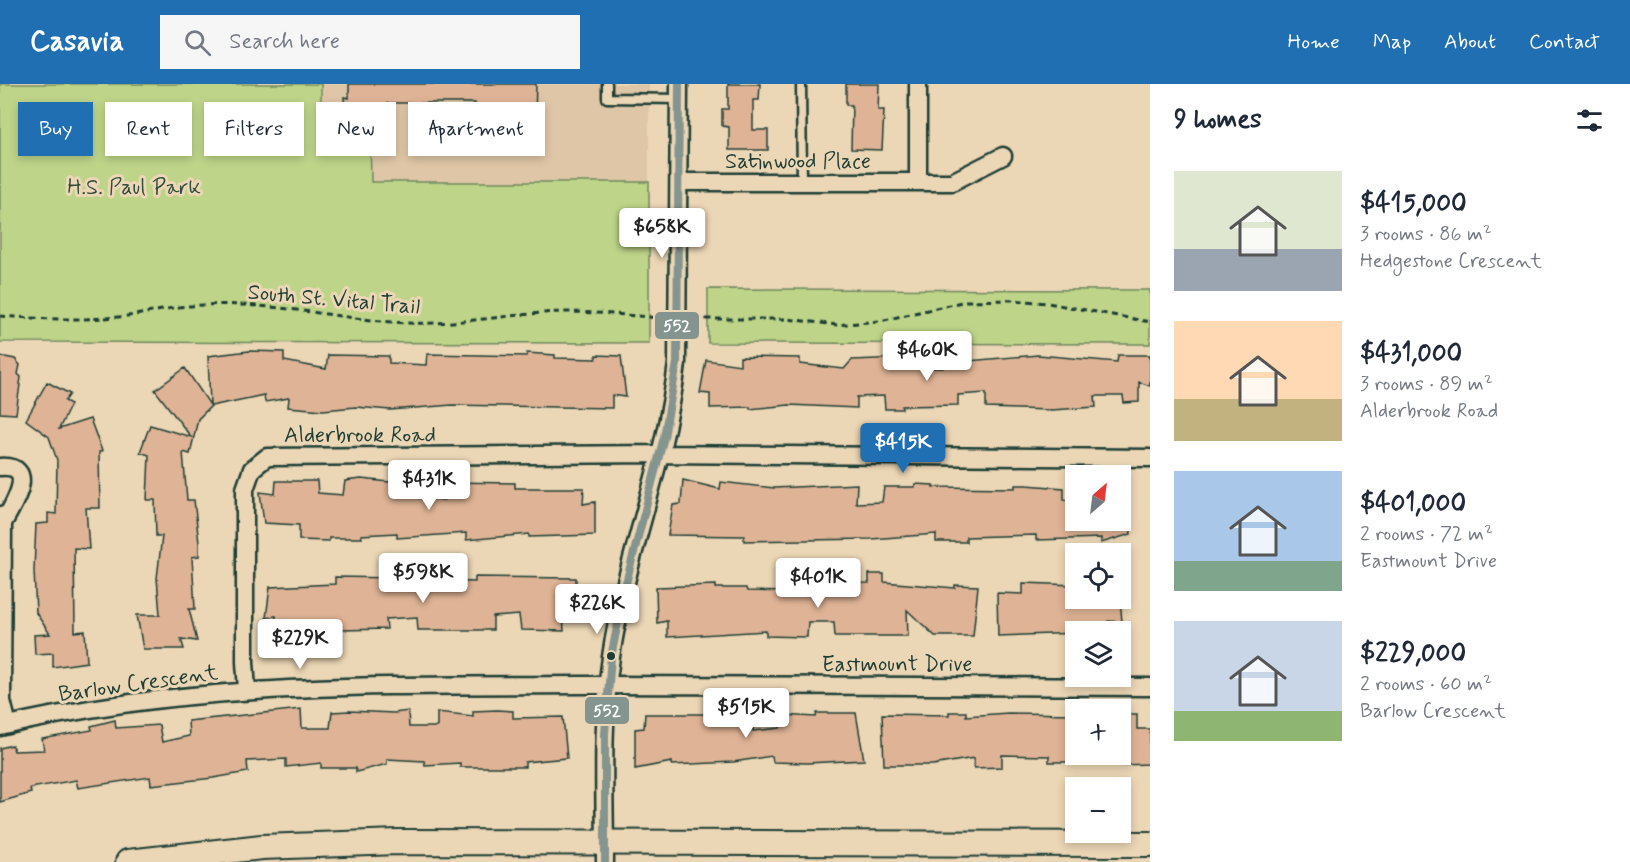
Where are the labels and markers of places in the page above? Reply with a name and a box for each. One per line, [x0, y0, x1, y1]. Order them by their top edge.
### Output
pin: $658K [620, 208, 704, 259]
pin: $460K [885, 331, 969, 382]
pin: $415K [861, 423, 945, 474]
pin: $431K [387, 460, 471, 511]
pin: $598K [381, 553, 465, 604]
pin: $401K [776, 558, 860, 609]
pin: $226K [555, 584, 639, 635]
pin: $229K [258, 619, 342, 670]
unlabelled marker [605, 650, 617, 662]
pin: $515K [704, 688, 788, 739]

